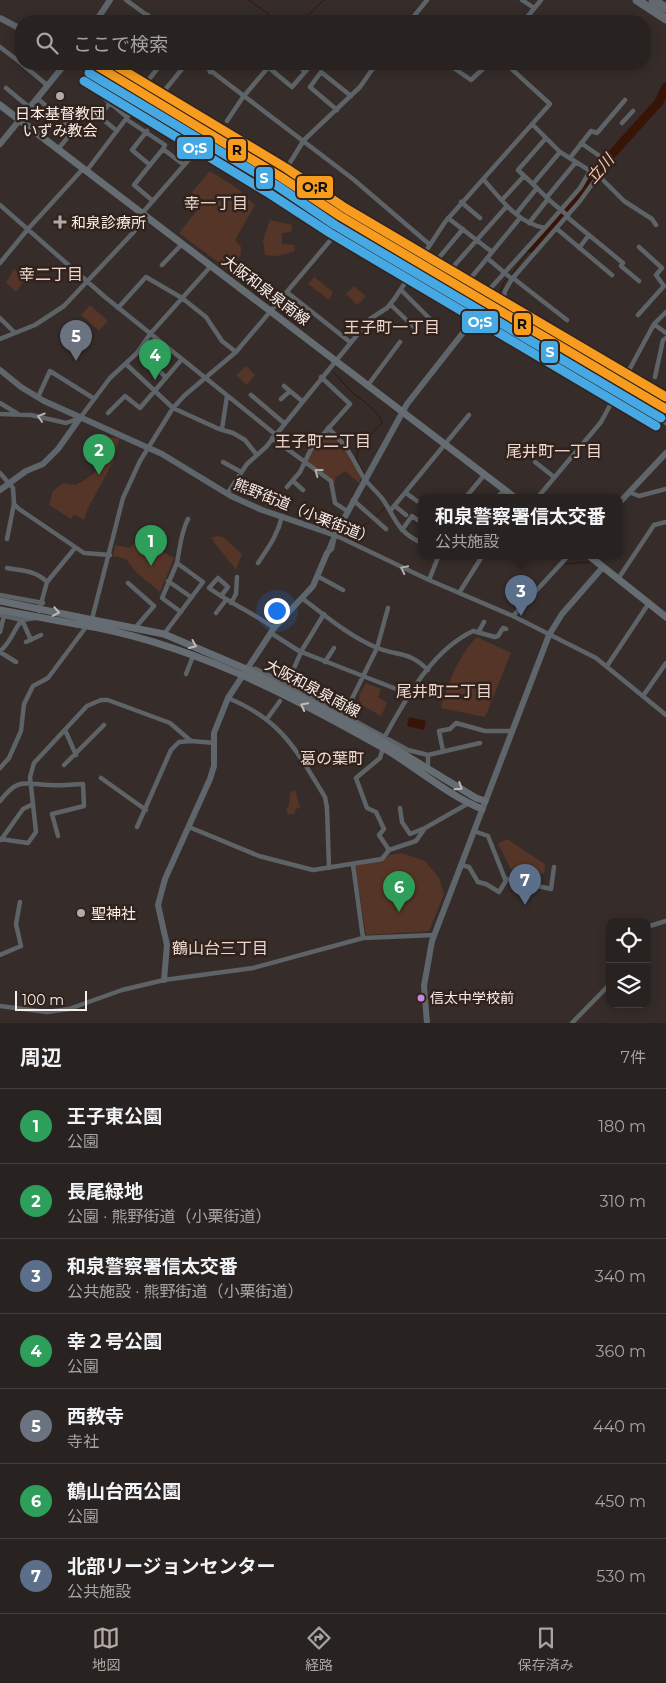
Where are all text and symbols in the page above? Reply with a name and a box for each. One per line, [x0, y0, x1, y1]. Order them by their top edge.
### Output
search box [15, 15, 651, 70]
icon: search [33, 29, 61, 57]
text: ここで検索 [73, 33, 168, 56]
marker: 日本基督教団 いずみ教会 [54, 90, 66, 102]
place label: 日本基督教団 いずみ教会 [15, 104, 105, 140]
line badge: O;S [176, 136, 214, 160]
line badge: R [227, 138, 247, 162]
text: O;S [183, 139, 207, 157]
text: R [232, 141, 242, 159]
water label: 立川 [582, 149, 619, 187]
line badge: S [255, 166, 274, 190]
text: S [260, 169, 269, 187]
line badge: O;R [296, 175, 334, 199]
text: O;R [302, 178, 328, 196]
district label: 幸一丁目 [184, 194, 248, 213]
place label: 和泉診療所 [71, 213, 146, 232]
marker: 和泉診療所 [53, 215, 67, 229]
street label: 大阪和泉泉南線 [218, 251, 314, 329]
district label: 幸二丁目 [19, 265, 83, 284]
line badge: O;S [461, 310, 499, 334]
line badge: R [513, 312, 532, 336]
text: O;S [468, 313, 492, 331]
text: R [517, 315, 527, 333]
district label: 王子町一丁目 [344, 318, 440, 337]
pin: 5 [60, 320, 92, 361]
pin: 4 [139, 339, 171, 380]
line badge: S [540, 340, 559, 364]
text: S [546, 343, 555, 361]
one-way arrow [37, 413, 45, 423]
district label: 王子町二丁目 [275, 432, 371, 451]
pin: 2 [83, 434, 115, 475]
district label: 尾井町一丁目 [506, 442, 602, 461]
one-way arrow [314, 469, 324, 478]
street label: 熊野街道（小栗街道） [231, 474, 377, 548]
popup [418, 494, 623, 559]
text: 和泉警察署信太交番 [435, 505, 606, 528]
pin: 1 [135, 525, 167, 566]
text: 公共施設 [435, 532, 499, 551]
one-way arrow [400, 564, 409, 575]
pin: 3 [505, 575, 537, 616]
your location [264, 598, 290, 624]
one-way arrow [52, 607, 60, 617]
one-way arrow [188, 639, 197, 650]
street label: 大阪和泉泉南線 [262, 655, 364, 721]
district label: 尾井町二丁目 [396, 682, 492, 701]
one-way arrow [300, 702, 309, 712]
district label: 葛の葉町 [300, 749, 364, 768]
one-way arrow [454, 781, 463, 791]
pin: 7 [509, 864, 541, 905]
pin: 6 [383, 871, 415, 912]
place label: 聖神社 [91, 904, 136, 923]
marker: 聖神社 [75, 907, 87, 919]
map controls [606, 918, 651, 1008]
button: locate [606, 918, 651, 963]
district label: 鶴山台三丁目 [172, 939, 268, 958]
button: layers [606, 963, 651, 1008]
scale bar [15, 988, 88, 1011]
place label: 信太中学校前 [430, 989, 514, 1007]
text: 100 m [22, 991, 64, 1009]
marker: 信太中学校前 [416, 993, 426, 1003]
text: 周辺 [20, 1045, 62, 1070]
text: 7件 [621, 1048, 646, 1067]
text: 王子東公園 [67, 1105, 162, 1128]
text: 1 [33, 1117, 39, 1136]
text: 180 m [598, 1117, 646, 1136]
text: 公園 [67, 1132, 99, 1151]
text: 長尾緑地 [67, 1180, 143, 1203]
text: 2 [31, 1192, 41, 1211]
text: 310 m [599, 1192, 646, 1211]
text: 公園 · 熊野街道（小栗街道） [67, 1207, 271, 1226]
text: 和泉警察署信太交番 [67, 1255, 238, 1278]
text: 3 [31, 1267, 41, 1286]
text: 340 m [595, 1267, 646, 1286]
text: 公共施設 · 熊野街道（小栗街道） [67, 1282, 303, 1301]
text: 幸２号公園 [67, 1330, 162, 1353]
text: 4 [30, 1342, 42, 1361]
text: 360 m [595, 1342, 646, 1361]
text: 公園 [67, 1357, 99, 1376]
text: 西教寺 [67, 1405, 124, 1428]
text: 5 [31, 1417, 41, 1436]
text: 440 m [593, 1417, 646, 1436]
text: 寺社 [67, 1432, 99, 1451]
text: 鶴山台西公園 [67, 1480, 181, 1503]
text: 6 [31, 1492, 41, 1511]
text: 450 m [595, 1492, 646, 1511]
text: 公園 [67, 1507, 99, 1526]
text: 北部リージョンセンター [67, 1555, 276, 1578]
text: 7 [31, 1567, 41, 1586]
text: 530 m [596, 1567, 646, 1586]
text: 公共施設 [67, 1582, 131, 1601]
tab: 地図 [92, 1624, 120, 1674]
tab: 経路 [305, 1624, 333, 1674]
tab: 保存済み [518, 1624, 574, 1674]

